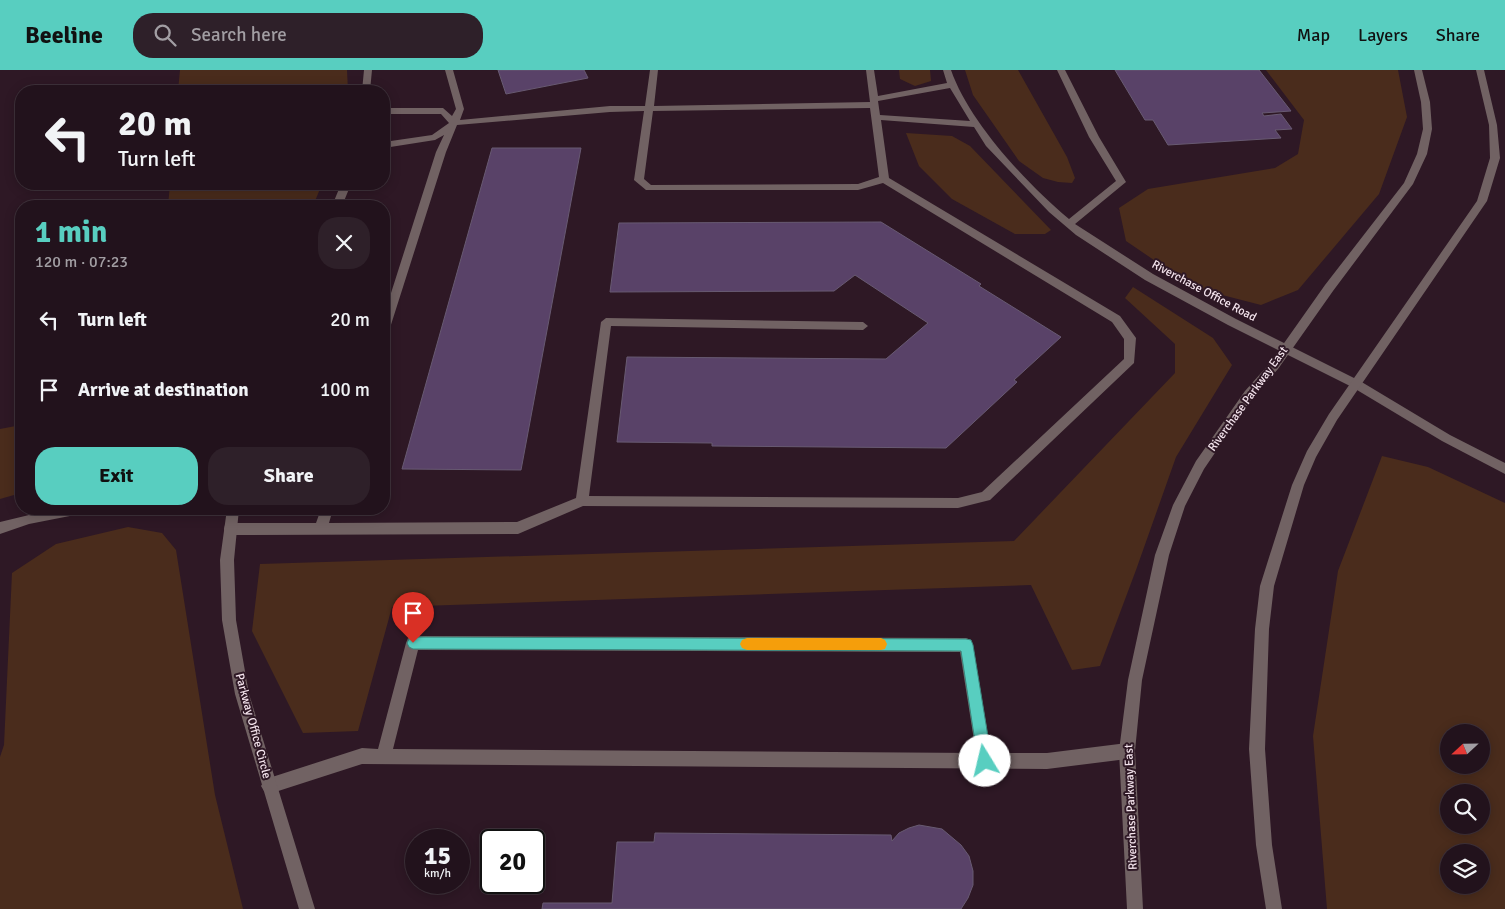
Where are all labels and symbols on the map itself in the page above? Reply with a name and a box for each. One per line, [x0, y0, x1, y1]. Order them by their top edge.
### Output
street label: Riverchase Office Road [1149, 257, 1259, 325]
street label: Riverchase Parkway East [1205, 344, 1291, 454]
pin [392, 592, 434, 643]
street label: Parkway Office Circle [232, 672, 274, 780]
north arrow [1440, 724, 1490, 774]
position arrow [958, 734, 1010, 786]
street label: Riverchase Parkway East [1121, 744, 1141, 870]
speed limit sign: 20 [480, 829, 545, 894]

